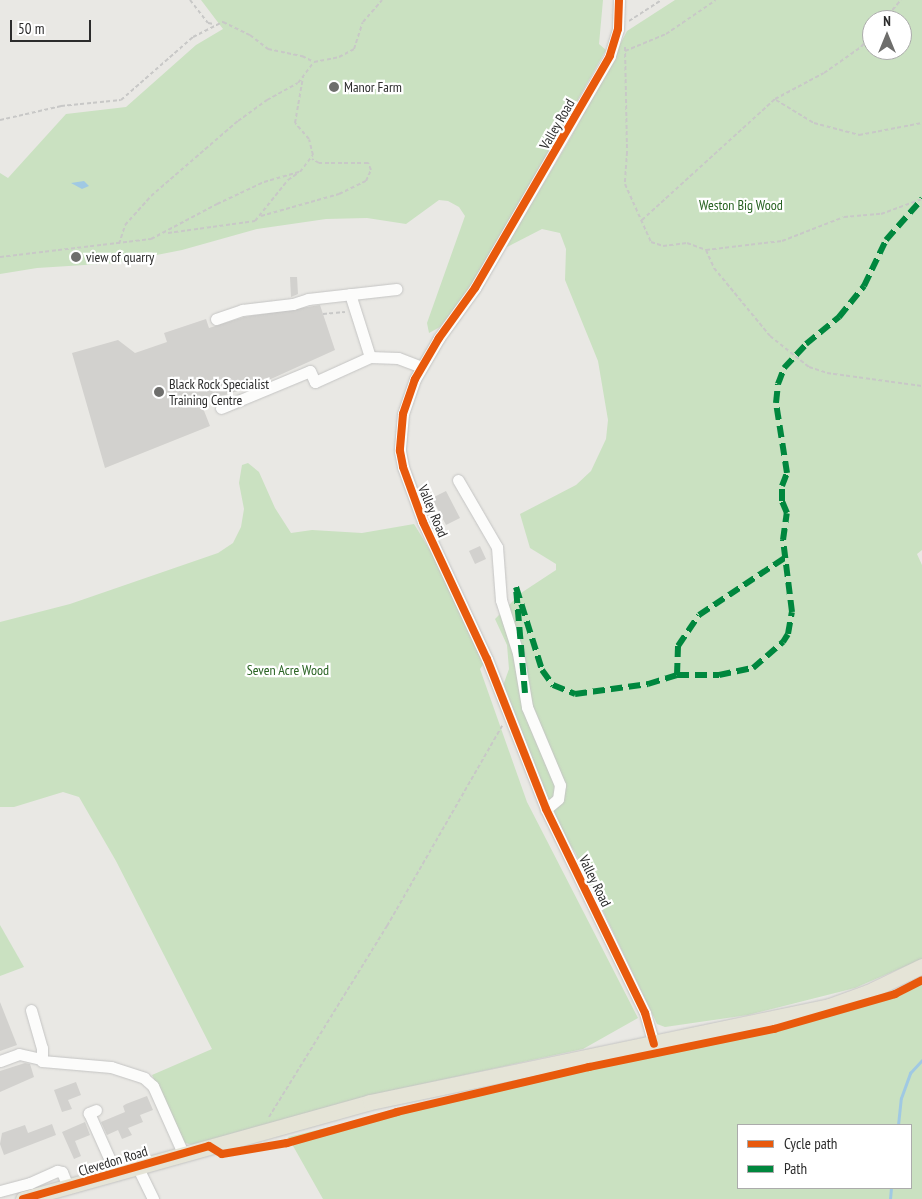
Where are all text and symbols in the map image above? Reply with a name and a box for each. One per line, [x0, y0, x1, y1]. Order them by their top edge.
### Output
scale bar [12, 10, 94, 42]
north arrow [862, 10, 912, 60]
text: N [883, 12, 891, 30]
text: 50 m [18, 19, 44, 38]
place label: Manor Farm [344, 79, 402, 95]
marker: Manor Farm [328, 81, 340, 93]
street label: Valley Road [536, 96, 578, 152]
park label: Weston Big Wood [699, 197, 783, 213]
place label: view of quarry [86, 249, 155, 265]
marker: view of quarry [70, 251, 82, 263]
place label: Black Rock Specialist Training Centre [169, 376, 270, 408]
marker: Black Rock Specialist Training Centre [153, 386, 165, 398]
street label: Valley Road [414, 482, 452, 540]
park label: Seven Acre Wood [247, 662, 329, 678]
street label: Valley Road [575, 852, 615, 910]
legend [737, 1124, 912, 1189]
text: Cycle path [784, 1134, 837, 1153]
street label: Clevedon Road [76, 1143, 150, 1179]
text: Path [784, 1159, 807, 1178]

